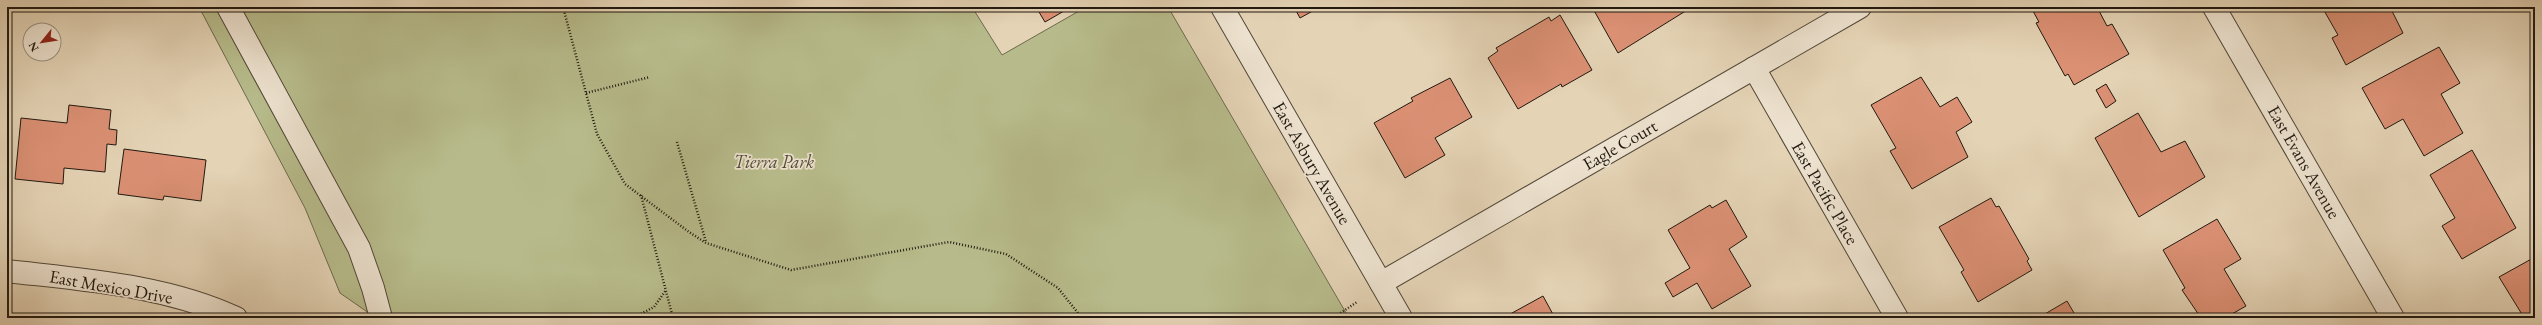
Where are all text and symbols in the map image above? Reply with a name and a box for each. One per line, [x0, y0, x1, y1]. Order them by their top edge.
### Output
north arrow [22, 22, 62, 62]
text: N [25, 40, 42, 54]
street label: East Asbury Avenue [1268, 97, 1357, 228]
street label: East Evans Avenue [2263, 101, 2346, 222]
street label: Eagle Court [1578, 114, 1662, 175]
street label: East Pacific Place [1787, 137, 1864, 249]
park label: Tierra Park [734, 150, 814, 173]
street label: East Mexico Drive [48, 264, 174, 309]

